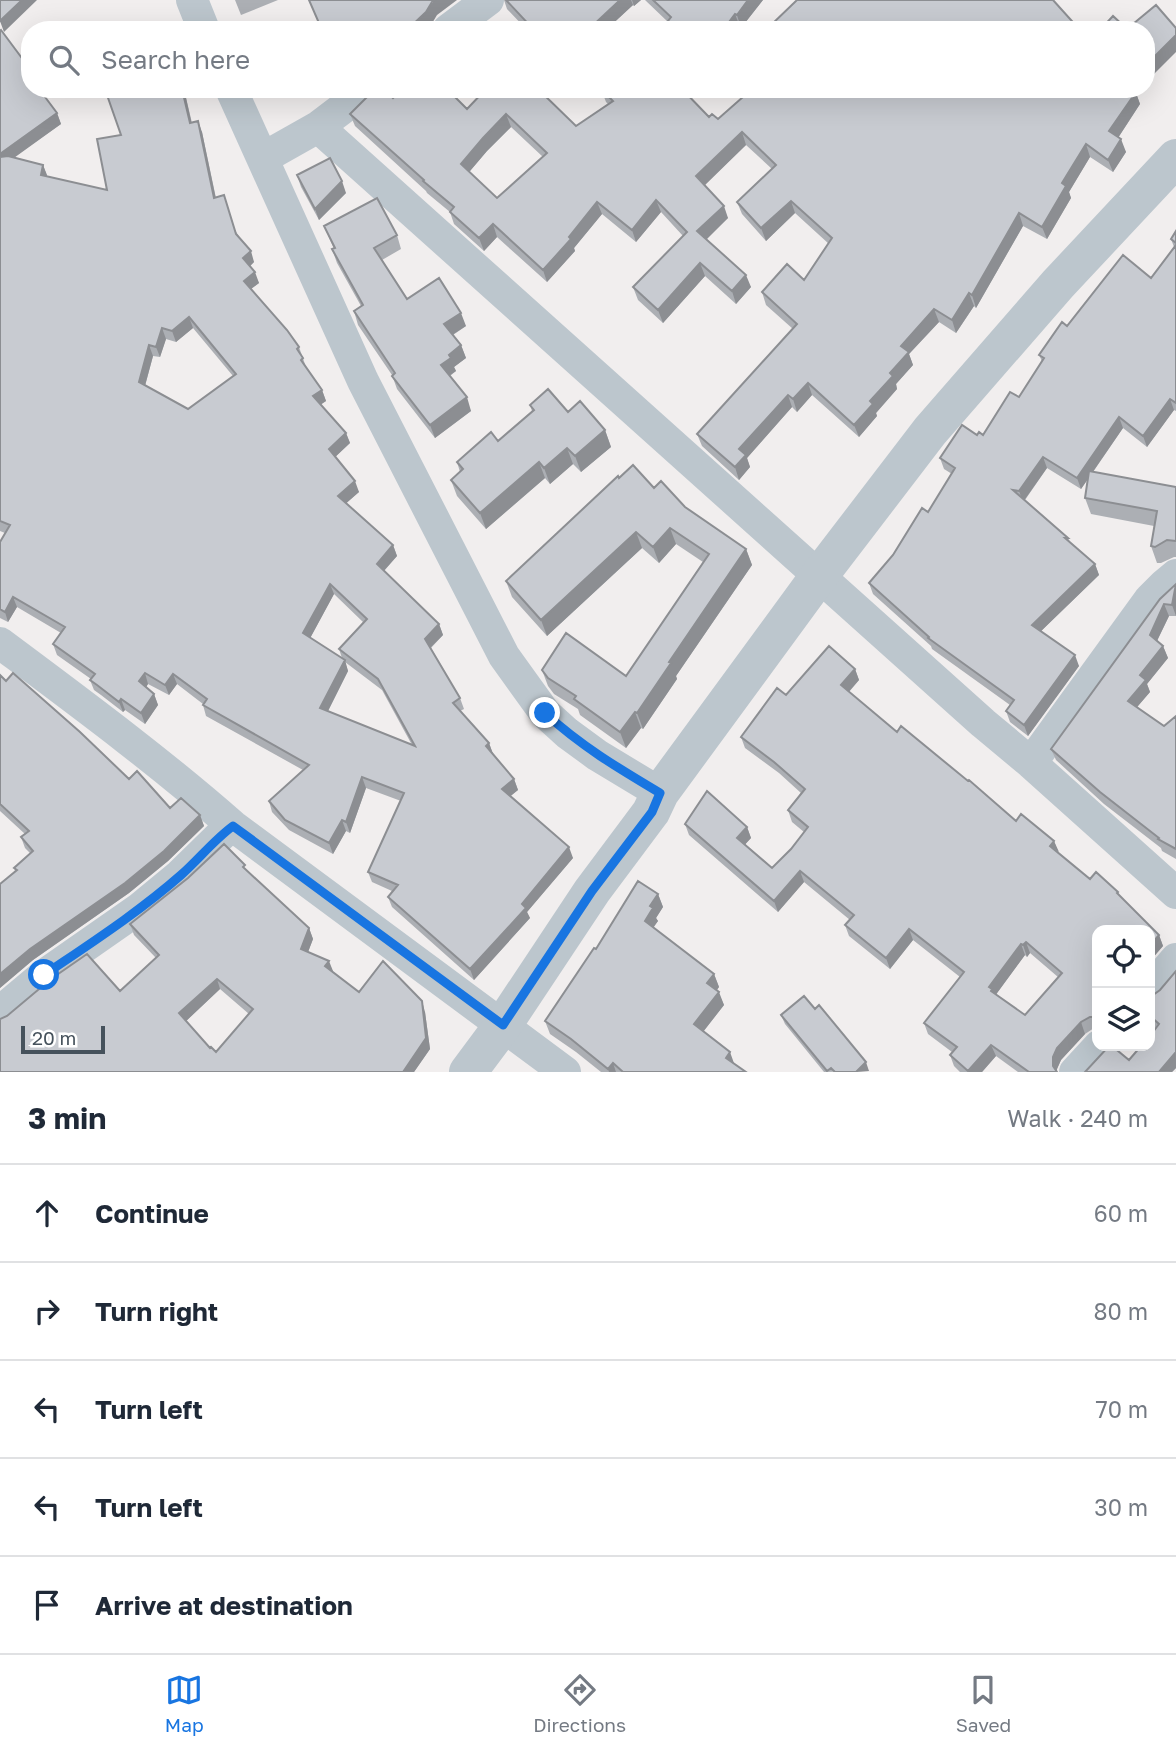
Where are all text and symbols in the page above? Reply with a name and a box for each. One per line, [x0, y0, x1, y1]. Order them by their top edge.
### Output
search box [21, 21, 1155, 98]
icon: search [45, 41, 83, 79]
text: Search here [101, 44, 250, 75]
route end [529, 697, 560, 728]
map controls [1092, 925, 1155, 1051]
button: locate [1092, 925, 1155, 988]
route start [28, 959, 59, 990]
button: layers [1092, 988, 1155, 1051]
scale bar [21, 1023, 105, 1055]
text: 20 m [32, 1026, 76, 1049]
text: 3 min [28, 1100, 106, 1136]
text: Walk · 240 m [1007, 1104, 1148, 1132]
icon: ahead [28, 1194, 66, 1232]
text: Continue [95, 1198, 209, 1229]
text: 60 m [1094, 1199, 1148, 1227]
icon: right [28, 1292, 66, 1330]
text: Turn right [95, 1296, 218, 1327]
text: 80 m [1094, 1297, 1148, 1325]
icon: left [28, 1390, 66, 1428]
text: Turn left [95, 1394, 203, 1425]
text: 70 m [1095, 1395, 1148, 1423]
icon: left [28, 1488, 66, 1526]
text: Turn left [95, 1492, 203, 1523]
text: 30 m [1094, 1493, 1148, 1521]
icon: arrive [28, 1586, 66, 1624]
text: Arrive at destination [95, 1590, 353, 1621]
tab: Map [165, 1671, 204, 1736]
tab: Directions [533, 1671, 626, 1736]
tab: Saved [956, 1671, 1011, 1736]

